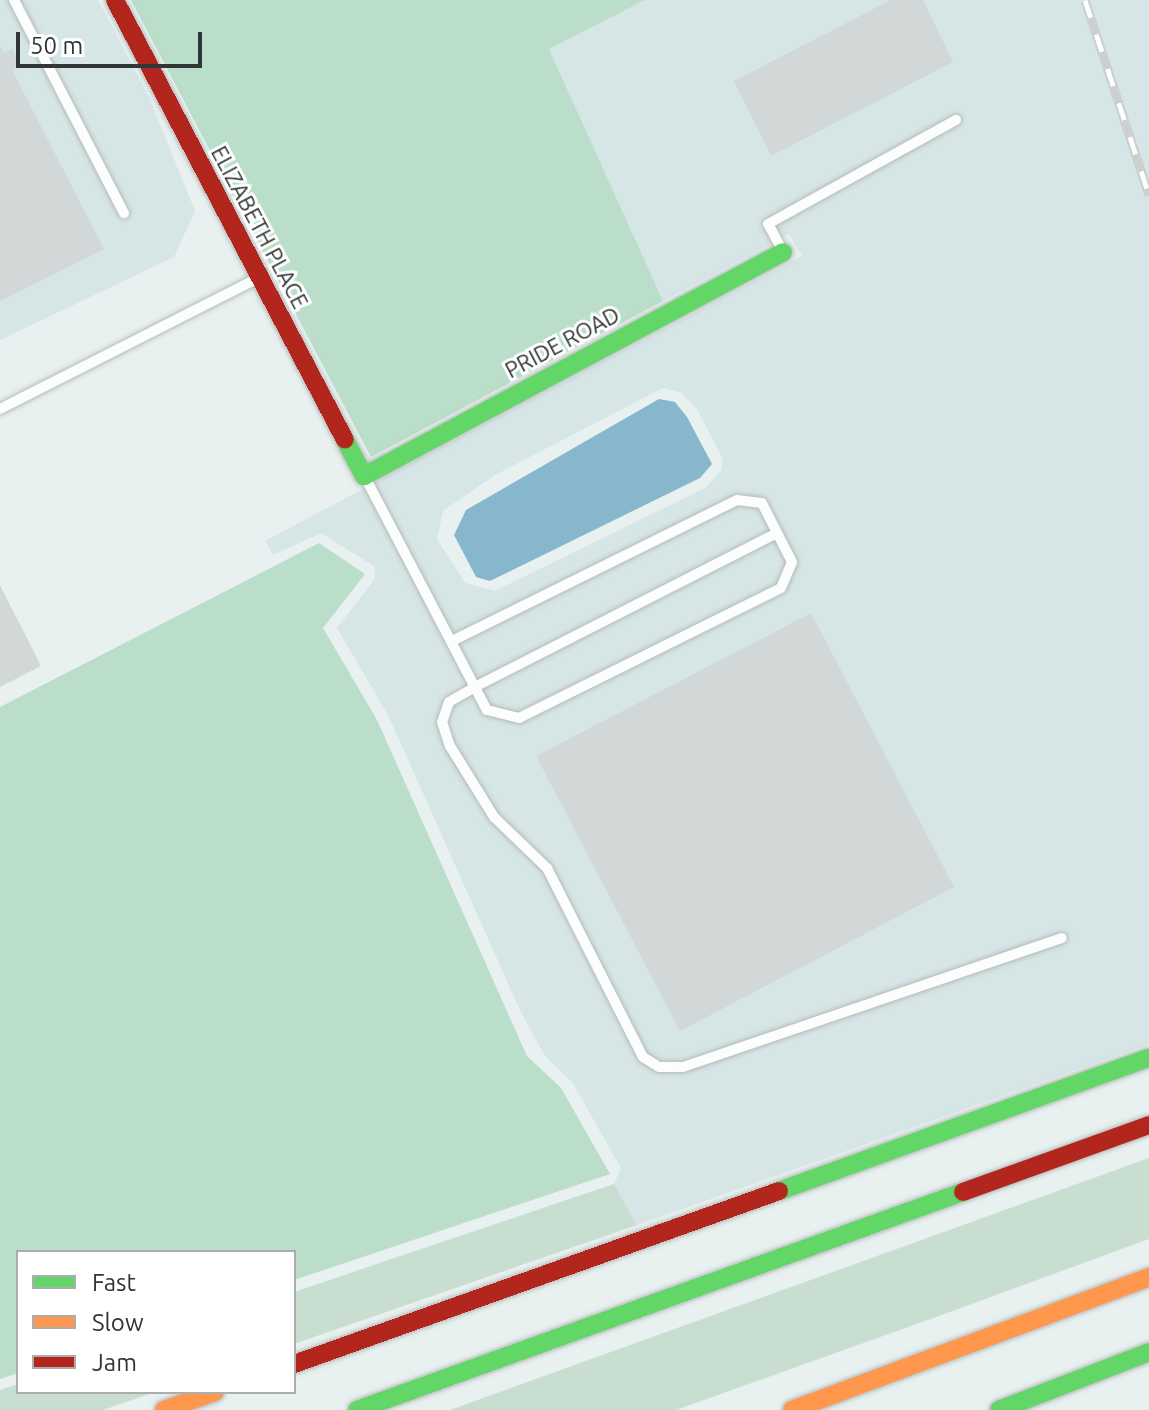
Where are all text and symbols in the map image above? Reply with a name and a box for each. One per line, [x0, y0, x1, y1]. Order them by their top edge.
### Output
scale bar [20, 16, 206, 66]
text: 50 m [30, 32, 83, 59]
street label: ELIZABETH PLACE [206, 141, 314, 313]
street label: PRIDE ROAD [500, 301, 624, 383]
legend [16, 1250, 296, 1394]
text: Fast [92, 1269, 136, 1296]
text: Slow [92, 1309, 144, 1336]
text: Jam [92, 1349, 137, 1376]

